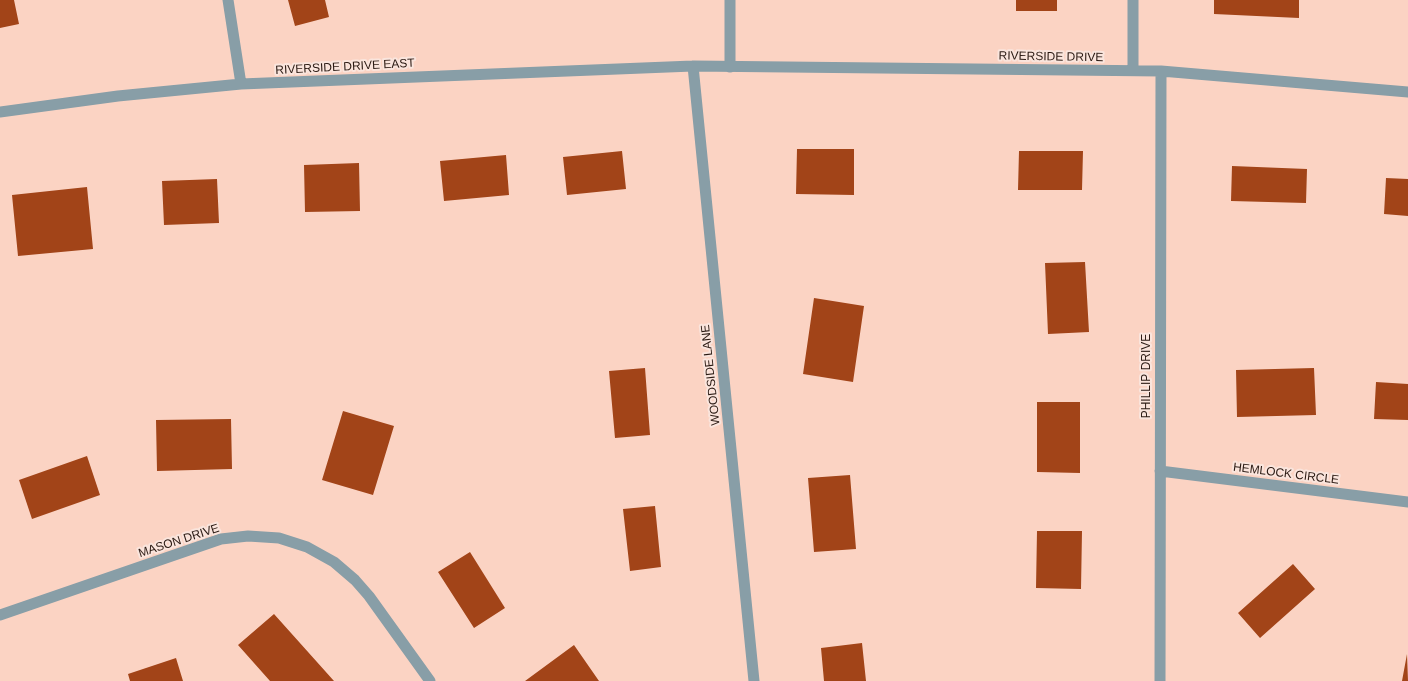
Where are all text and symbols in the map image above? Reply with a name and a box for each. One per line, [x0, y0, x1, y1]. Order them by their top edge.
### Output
street label: RIVERSIDE DRIVE [999, 49, 1103, 65]
street label: RIVERSIDE DRIVE EAST [275, 56, 415, 78]
street label: WOODSIDE LANE [699, 324, 723, 426]
street label: PHILLIP DRIVE [1140, 334, 1154, 418]
street label: HEMLOCK CIRCLE [1232, 460, 1340, 488]
street label: MASON DRIVE [137, 521, 221, 561]

